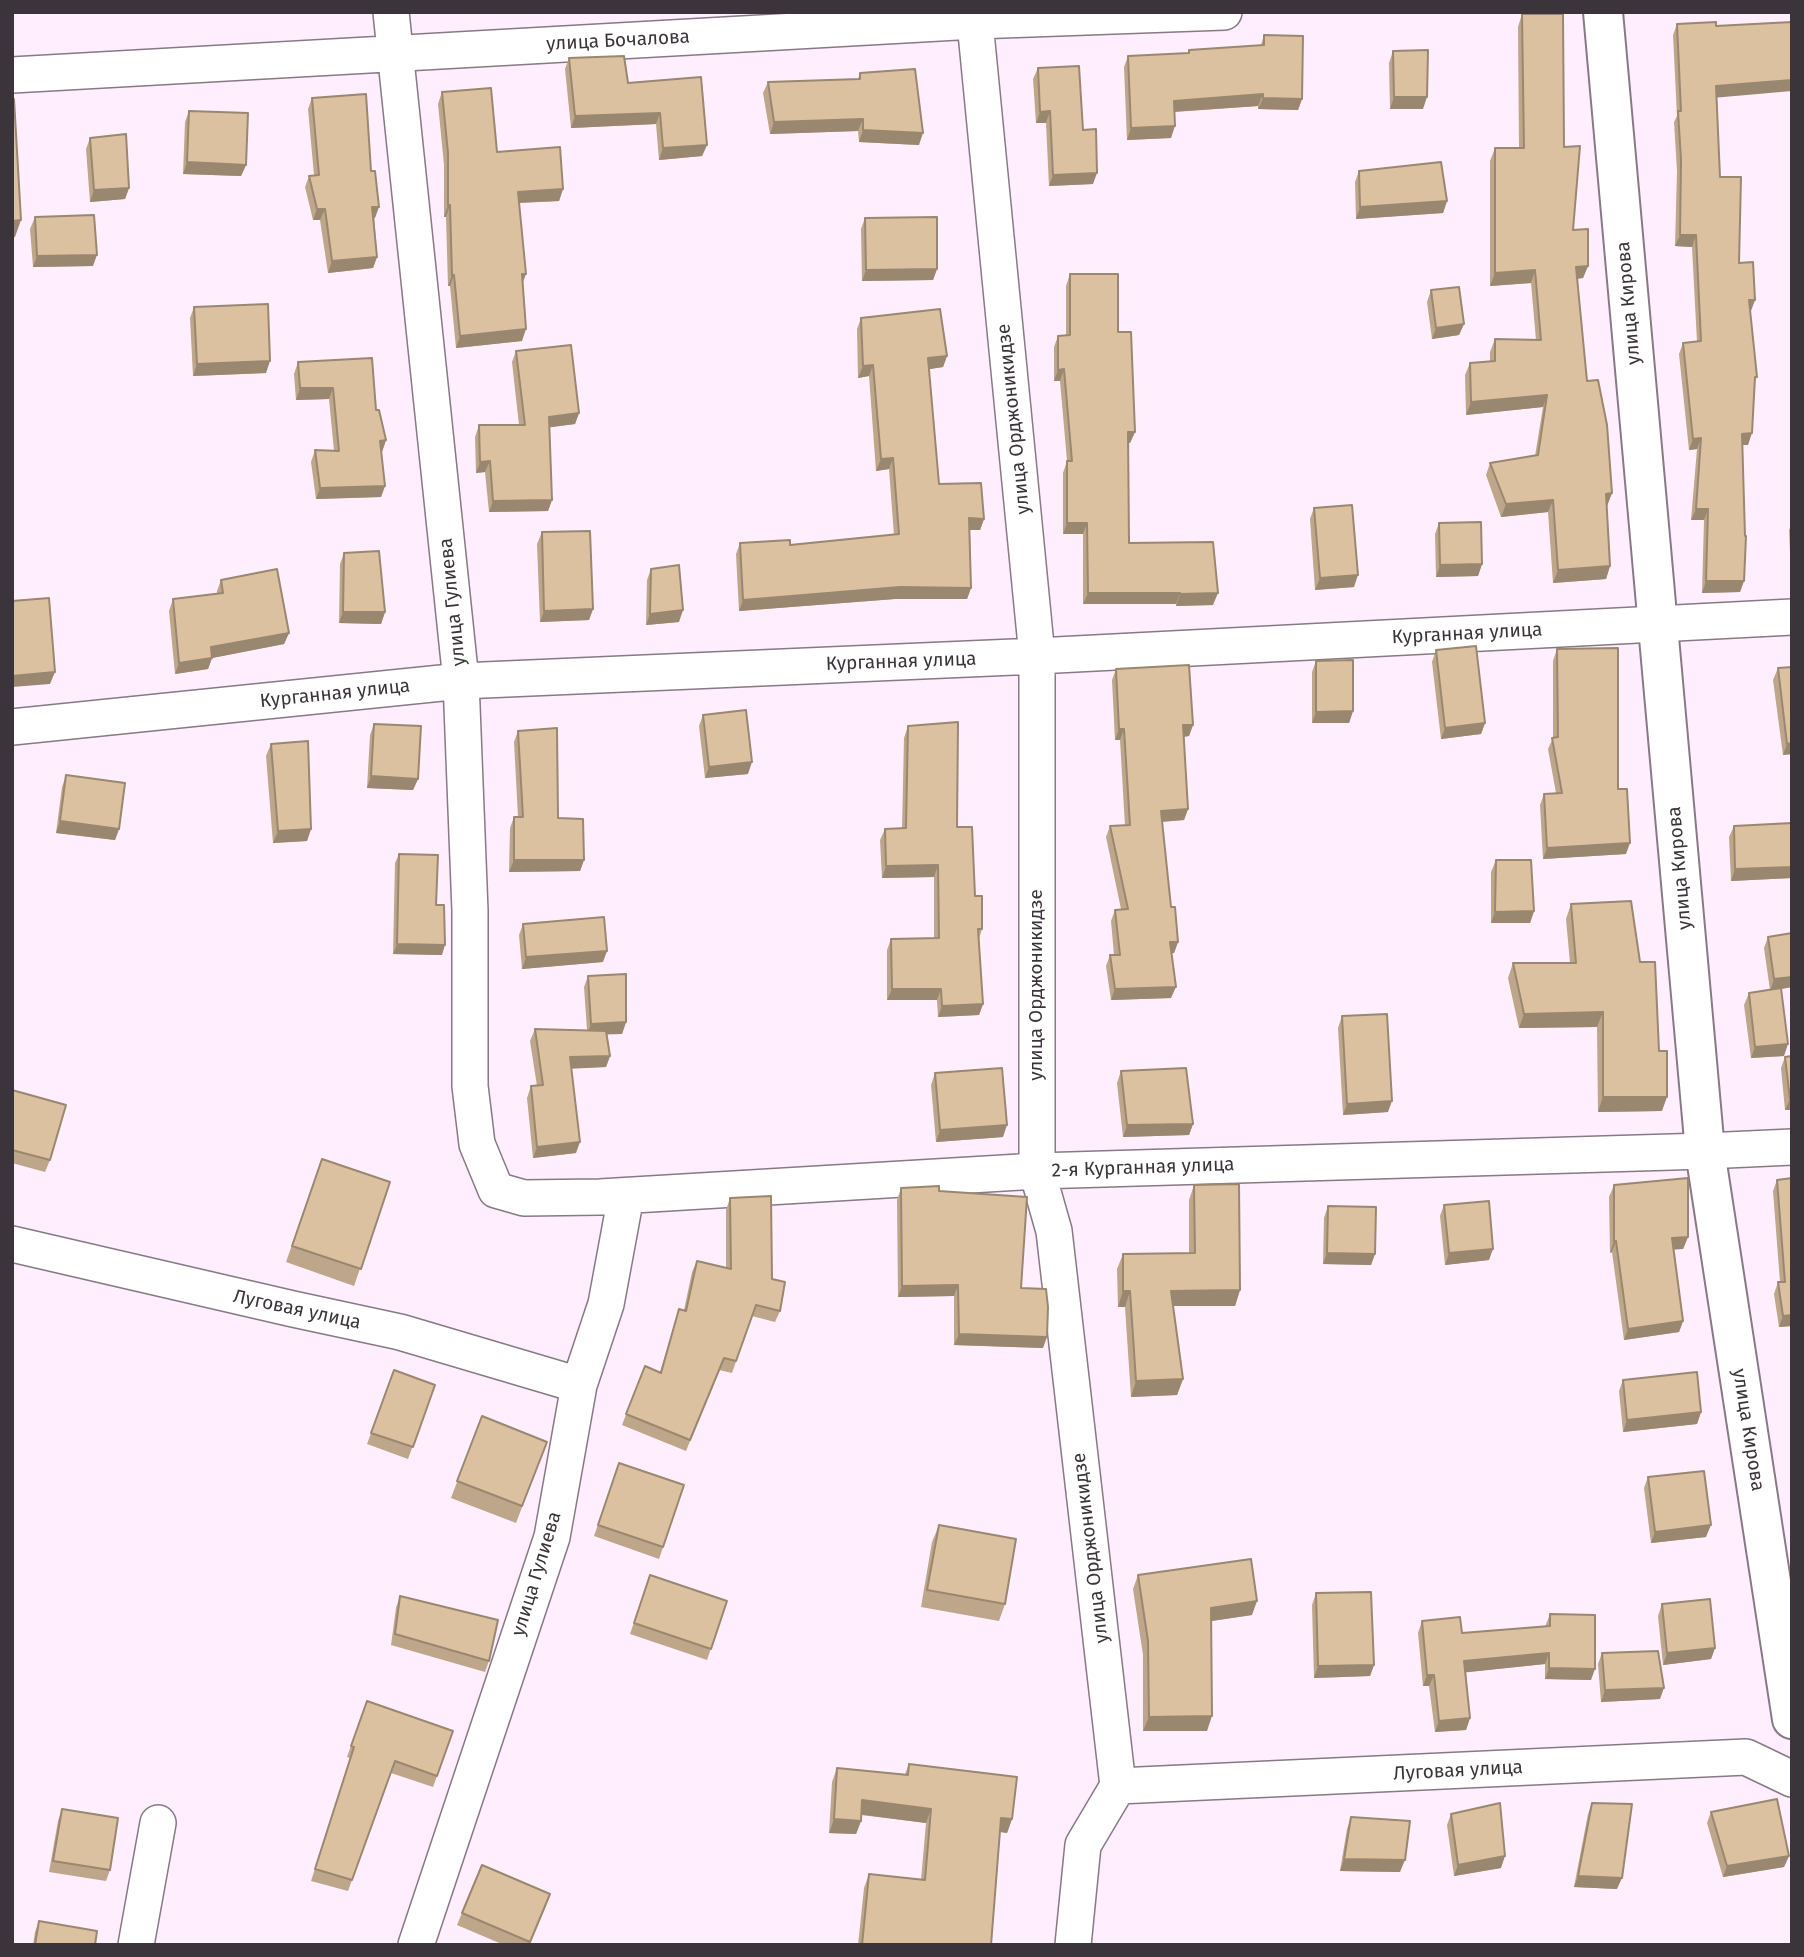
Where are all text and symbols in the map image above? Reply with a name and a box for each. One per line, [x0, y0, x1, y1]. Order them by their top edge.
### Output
street label: улица Бочалова [546, 26, 690, 56]
street label: улица Кирова [1612, 240, 1646, 366]
street label: улица Орджоникидзе [993, 322, 1035, 516]
street label: улица Гулиева [435, 537, 471, 667]
street label: Курганная улица [1391, 619, 1543, 649]
street label: Курганная улица [825, 648, 977, 676]
street label: Курганная улица [259, 675, 411, 713]
street label: улица Кирова [1663, 805, 1697, 931]
street label: улица Орджоникидзе [1026, 889, 1048, 1081]
street label: 2-я Курганная улица [1051, 1153, 1235, 1183]
street label: Луговая улица [231, 1285, 363, 1335]
street label: улица Кирова [1727, 1367, 1769, 1493]
street label: улица Орджоникидзе [1068, 1451, 1114, 1645]
street label: улица Гулиева [507, 1509, 567, 1639]
street label: Луговая улица [1393, 1756, 1523, 1786]

